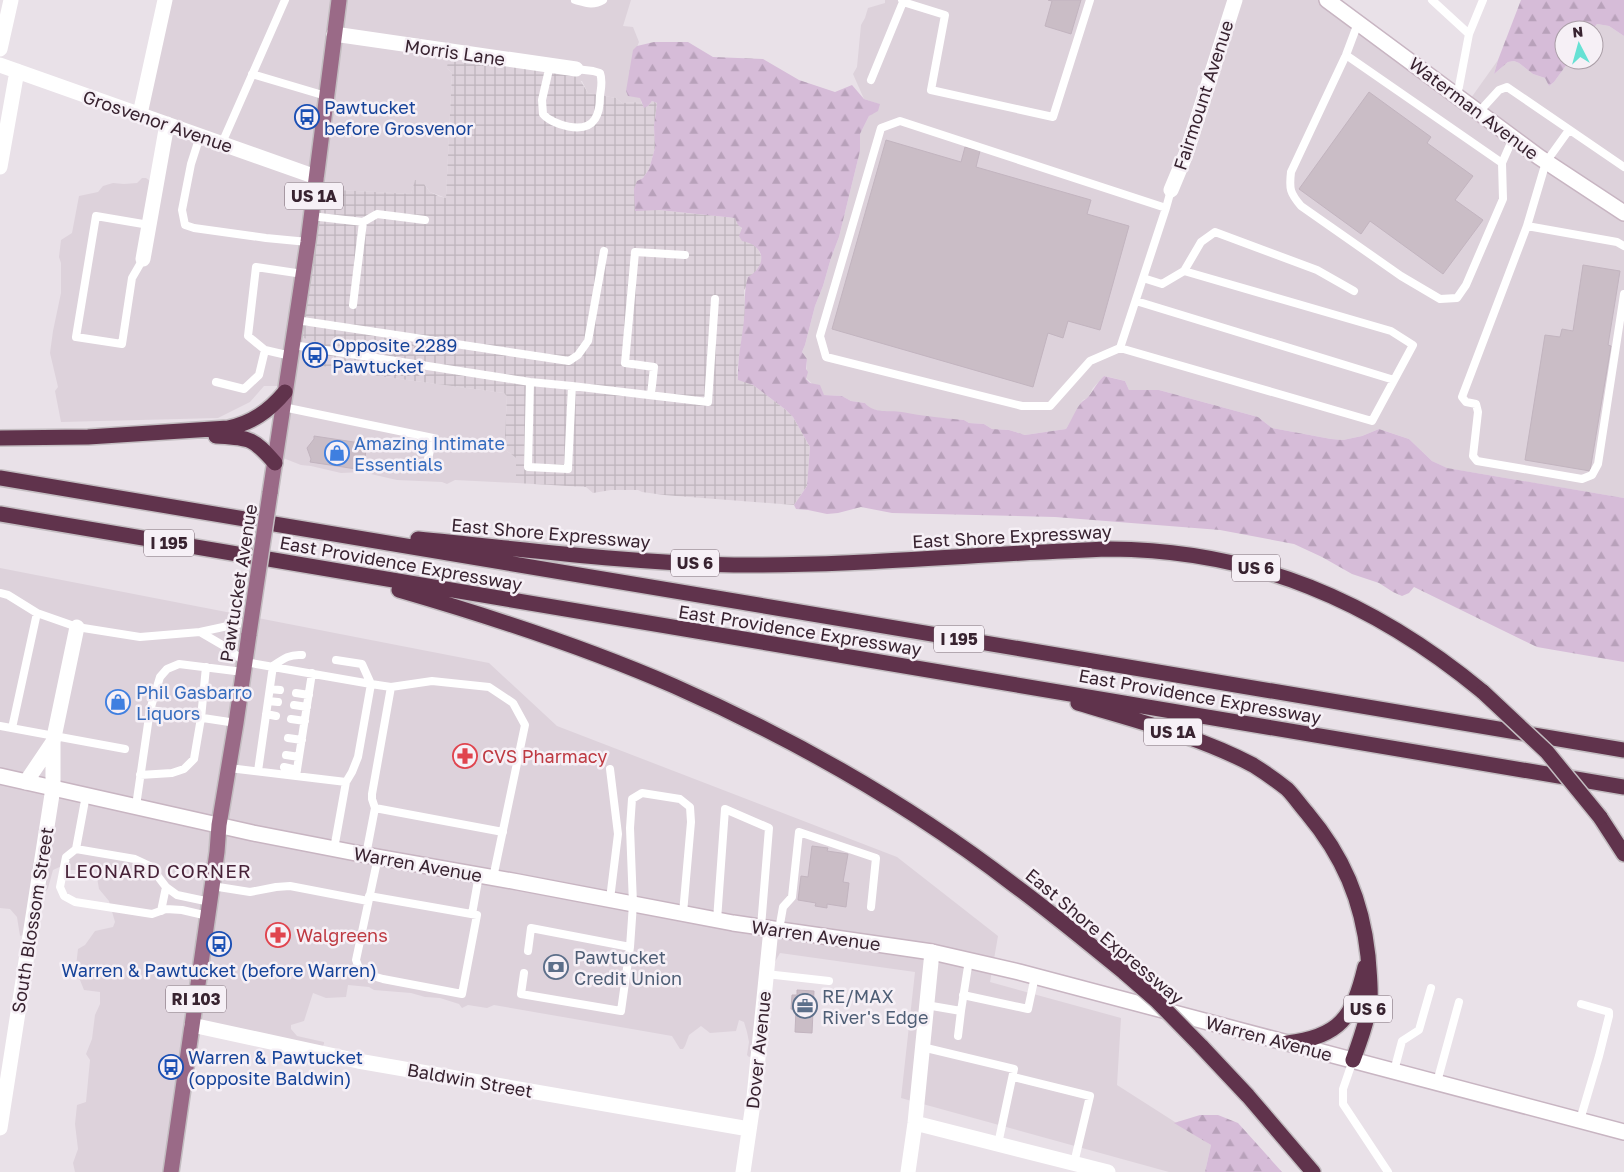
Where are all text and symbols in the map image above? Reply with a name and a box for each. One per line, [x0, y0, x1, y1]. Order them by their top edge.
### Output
street label: Fairmount Avenue [1168, 17, 1238, 173]
north arrow [1554, 20, 1604, 70]
text: N [1571, 23, 1584, 41]
street label: Morris Lane [403, 34, 507, 70]
street label: Waterman Avenue [1405, 52, 1543, 164]
street label: Grosvenor Avenue [80, 85, 236, 157]
place label: Pawtucket before Grosvenor [324, 96, 473, 139]
bus stop icon: Pawtucket before Grosvenor [294, 104, 320, 130]
road number: US 1A [285, 182, 343, 210]
place label: Opposite 2289 Pawtucket [332, 334, 458, 377]
bus stop icon: Opposite 2289 Pawtucket [302, 342, 328, 368]
place label: Amazing Intimate Essentials [354, 432, 505, 475]
shop icon: Amazing Intimate Essentials [324, 440, 350, 466]
street label: Pawtucket Avenue [215, 502, 261, 664]
street label: East Shore Expressway [451, 513, 651, 553]
street label: East Shore Expressway [912, 520, 1112, 552]
road number: I 195 [144, 530, 194, 556]
street label: East Providence Expressway [278, 531, 524, 595]
road number: US 6 [671, 550, 719, 576]
road number: US 6 [1232, 554, 1280, 582]
street label: East Providence Expressway [677, 600, 923, 660]
road number: I 195 [934, 626, 984, 652]
street label: East Providence Expressway [1077, 664, 1323, 728]
place label: Phil Gasbarro Liquors [136, 681, 252, 724]
shop icon: Phil Gasbarro Liquors [105, 689, 131, 715]
road number: US 1A [1144, 719, 1202, 746]
pharmacy icon: CVS Pharmacy [452, 743, 478, 769]
place label: CVS Pharmacy [482, 745, 607, 767]
street label: South Blossom Street [6, 825, 58, 1015]
street label: Warren Avenue [352, 842, 484, 886]
district label: LEONARD CORNER [64, 859, 252, 882]
street label: East Shore Expressway [1021, 863, 1189, 1009]
street label: Warren Avenue [750, 915, 882, 955]
pharmacy icon: Walgreens [265, 922, 291, 948]
place label: Walgreens [296, 924, 388, 946]
bus stop icon: Warren & Pawtucket (before Warren) [206, 931, 232, 957]
place label: Pawtucket Credit Union [574, 946, 682, 989]
bank icon: Pawtucket Credit Union [543, 954, 569, 980]
place label: Warren & Pawtucket (before Warren) [61, 959, 377, 981]
place label: RE/MAX River's Edge [822, 985, 928, 1028]
road number: RI 103 [166, 986, 226, 1012]
street label: Dover Avenue [741, 990, 775, 1110]
office icon: RE/MAX River's Edge [792, 993, 818, 1019]
road number: US 6 [1344, 996, 1392, 1022]
street label: Warren Avenue [1203, 1011, 1335, 1065]
place label: Warren & Pawtucket (opposite Baldwin) [188, 1046, 363, 1089]
bus stop icon: Warren & Pawtucket (opposite Baldwin) [158, 1054, 184, 1080]
street label: Baldwin Street [405, 1058, 535, 1102]

